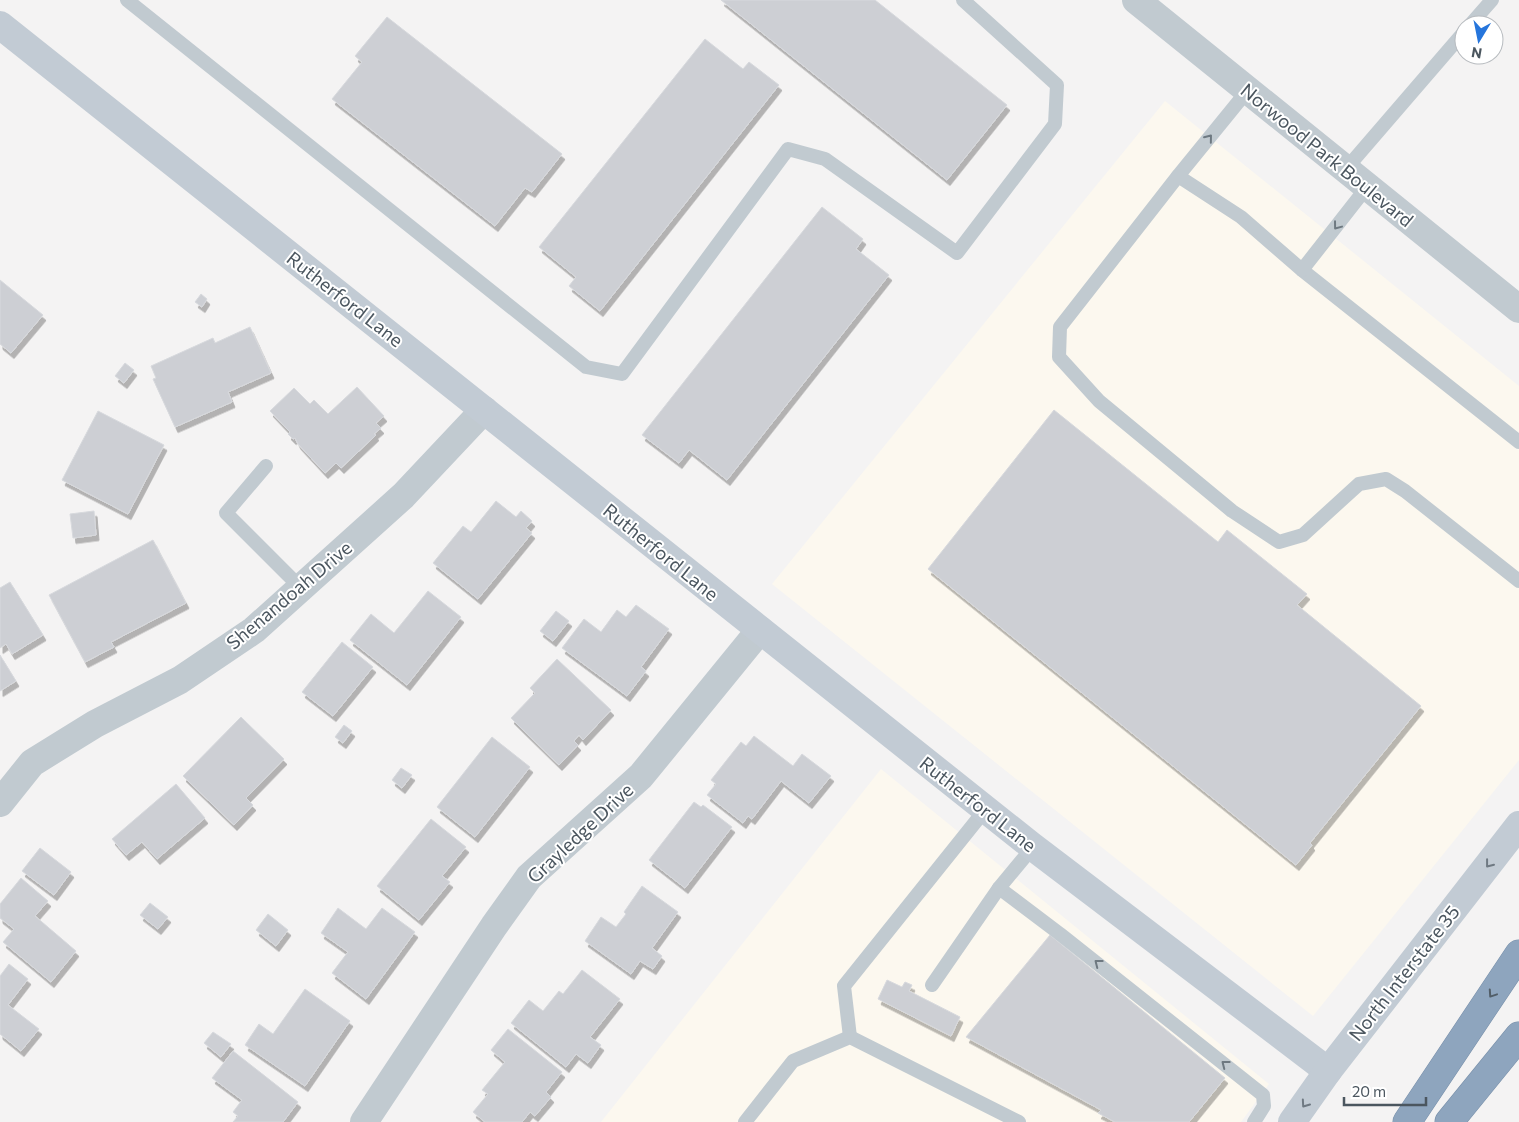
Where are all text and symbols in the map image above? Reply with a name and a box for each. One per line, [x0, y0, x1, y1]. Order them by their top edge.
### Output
north arrow [1454, 15, 1504, 65]
text: N [1470, 44, 1483, 63]
street label: Norwood Park Boulevard [1236, 78, 1418, 231]
one-way arrow [1203, 135, 1212, 144]
one-way arrow [1334, 220, 1343, 230]
street label: Rutherford Lane [282, 246, 408, 351]
street label: Rutherford Lane [599, 498, 724, 605]
street label: Shenandoah Drive [221, 536, 356, 654]
street label: Rutherford Lane [915, 751, 1041, 856]
street label: Grayledge Drive [522, 778, 637, 888]
one-way arrow [1486, 858, 1495, 868]
street label: North Interstate 35 [1343, 900, 1464, 1045]
one-way arrow [1094, 960, 1103, 969]
one-way arrow [1489, 989, 1498, 998]
one-way arrow [1222, 1062, 1231, 1070]
scale bar [1344, 1074, 1426, 1106]
text: 20 m [1352, 1082, 1386, 1100]
one-way arrow [1302, 1098, 1311, 1108]

